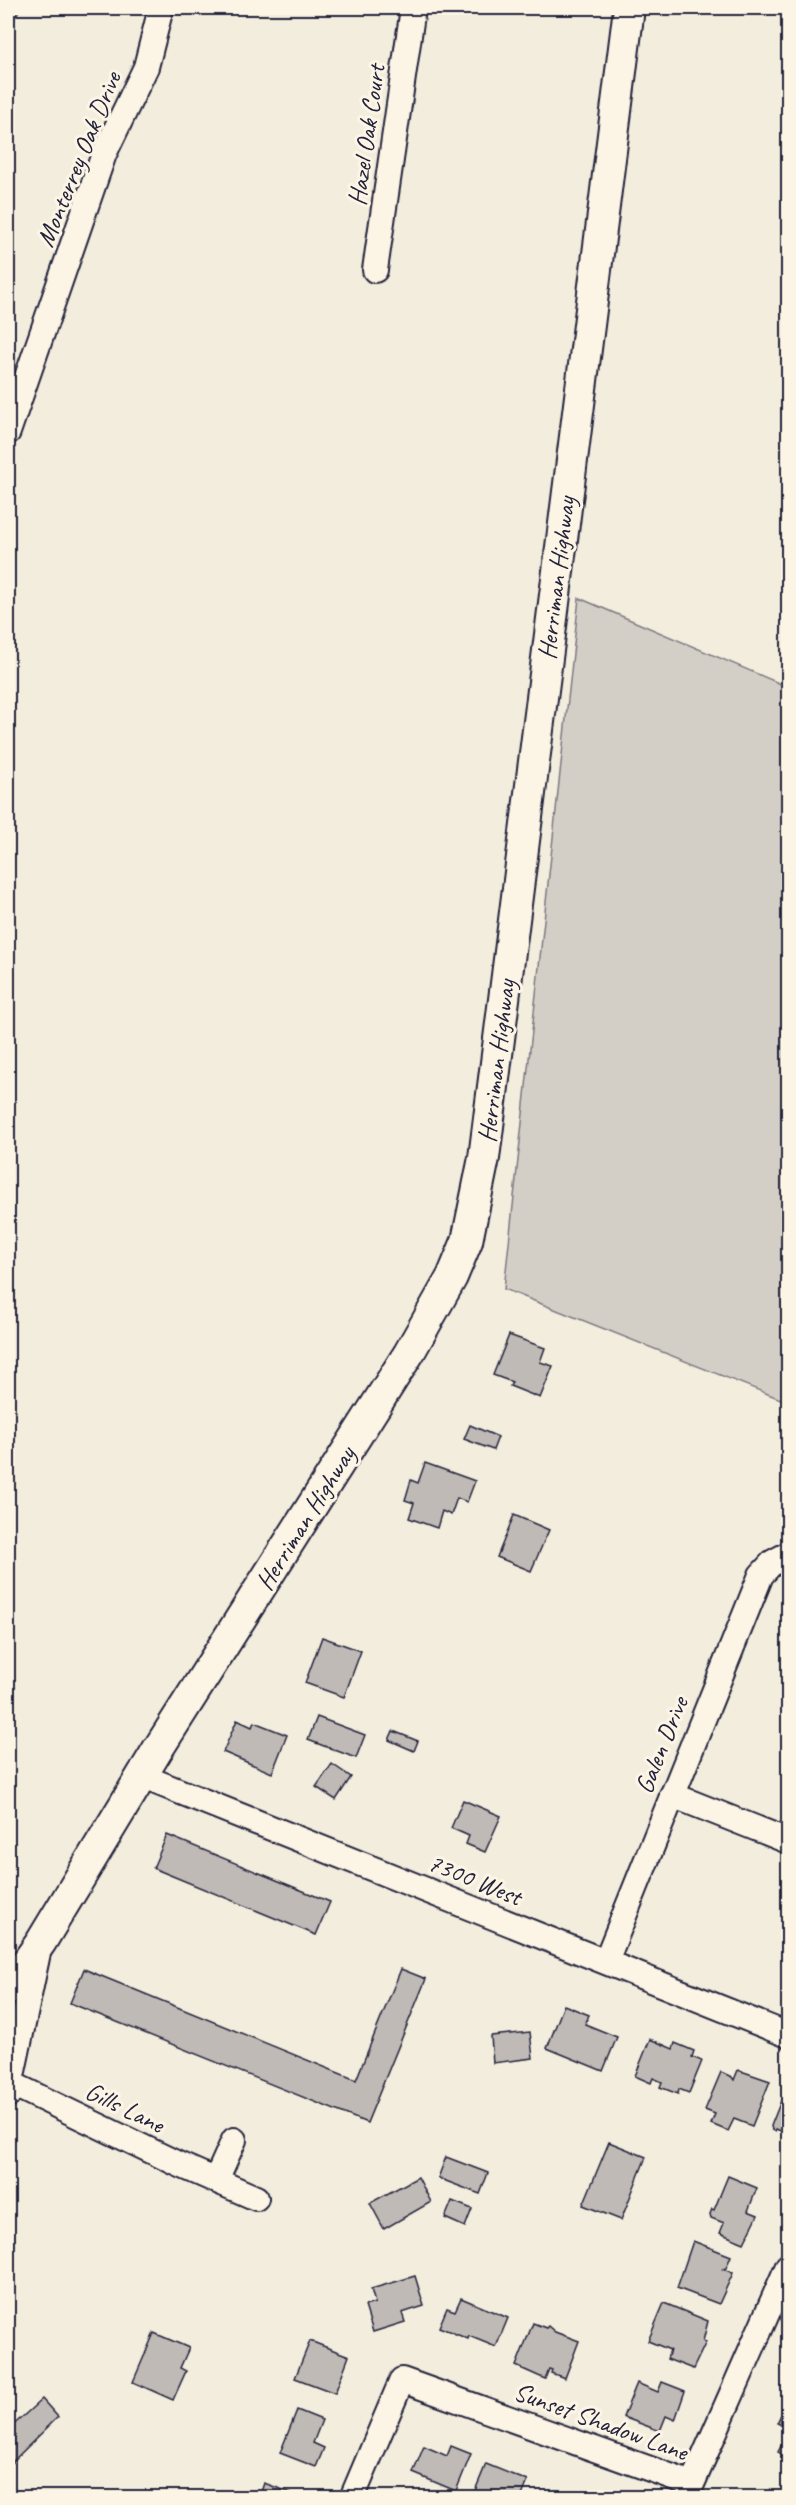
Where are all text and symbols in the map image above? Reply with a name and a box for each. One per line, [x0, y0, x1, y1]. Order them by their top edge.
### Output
street label: Hazel Oak Court [340, 60, 393, 208]
street label: Monterrey Oak Drive [28, 66, 129, 251]
street label: Herriman Highway [530, 493, 583, 661]
street label: Herriman Highway [470, 976, 523, 1144]
street label: Herriman Highway [248, 1438, 364, 1596]
street label: Galen Drive [627, 1690, 697, 1798]
street label: 7300 West [423, 1846, 529, 1914]
street label: Gills Lane [80, 2074, 171, 2141]
street label: Sunset Shadow Lane [510, 2375, 694, 2469]

